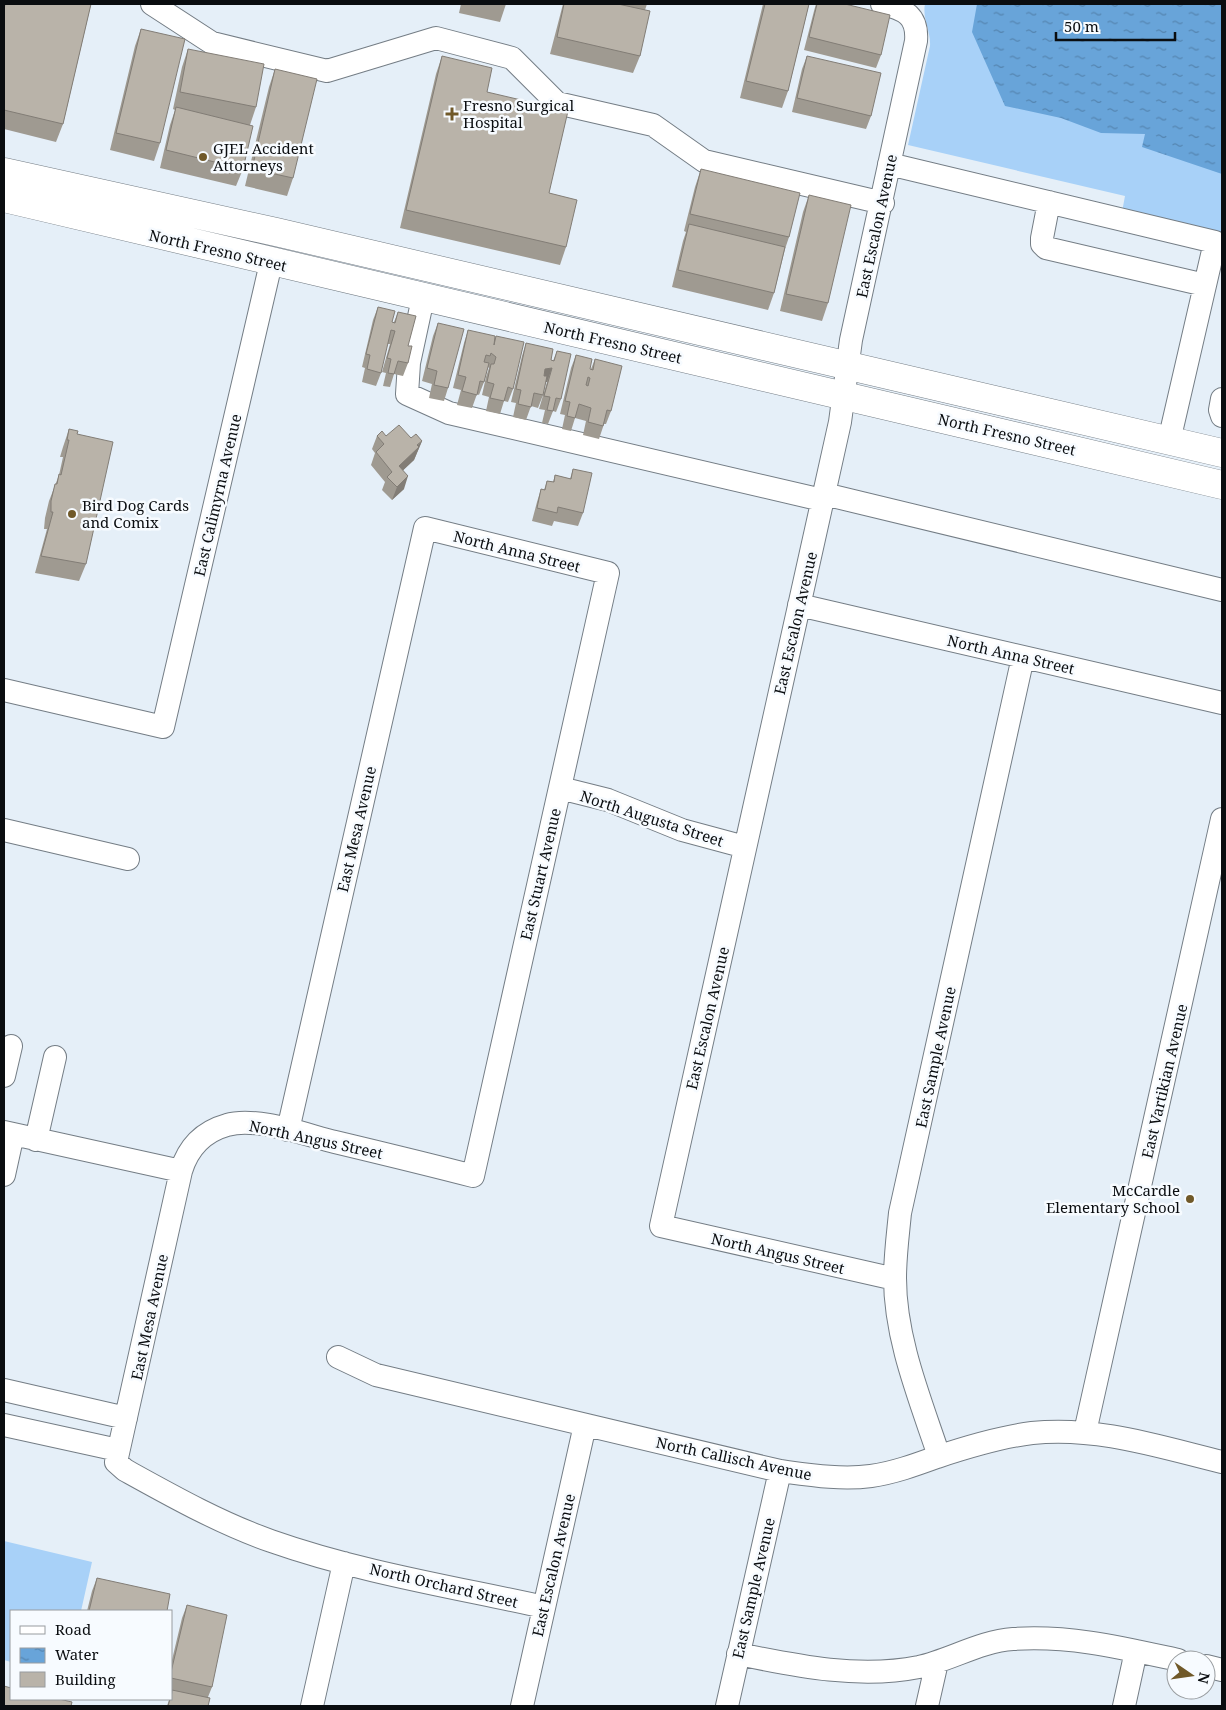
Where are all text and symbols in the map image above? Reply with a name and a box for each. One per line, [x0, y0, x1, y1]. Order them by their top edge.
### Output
scale bar [1056, 10, 1175, 42]
text: 50 m [1064, 16, 1099, 36]
place label: Fresno Surgical Hospital [463, 95, 574, 132]
marker: Fresno Surgical Hospital [445, 107, 459, 121]
place label: GJEL Accident Attorneys [213, 138, 314, 175]
marker: GJEL Accident Attorneys [197, 151, 209, 163]
street label: East Escalon Avenue [851, 152, 901, 300]
street label: North Fresno Street [147, 224, 289, 276]
street label: North Fresno Street [542, 316, 684, 368]
street label: North Fresno Street [936, 408, 1078, 460]
street label: East Calimyrna Avenue [189, 412, 245, 578]
place label: Bird Dog Cards and Comix [82, 495, 189, 532]
marker: Bird Dog Cards and Comix [66, 508, 78, 520]
street label: North Anna Street [452, 526, 582, 576]
street label: East Escalon Avenue [769, 550, 821, 696]
street label: North Anna Street [945, 630, 1077, 678]
street label: East Mesa Avenue [332, 764, 380, 894]
street label: North Augusta Street [578, 785, 726, 851]
street label: East Stuart Avenue [515, 806, 565, 942]
street label: East Escalon Avenue [681, 945, 733, 1091]
street label: East Sample Avenue [910, 985, 960, 1129]
street label: East Vartikian Avenue [1137, 1002, 1191, 1160]
street label: North Angus Street [247, 1115, 385, 1163]
place label: McCardle Elementary School [1046, 1180, 1180, 1217]
marker: McCardle Elementary School [1184, 1193, 1196, 1205]
street label: North Angus Street [709, 1228, 847, 1278]
street label: East Mesa Avenue [126, 1252, 172, 1382]
street label: North Callisch Avenue [654, 1432, 814, 1484]
street label: East Escalon Avenue [527, 1492, 579, 1638]
street label: East Sample Avenue [727, 1516, 779, 1660]
street label: North Orchard Street [368, 1558, 520, 1612]
legend [10, 1610, 172, 1700]
text: Road [55, 1619, 91, 1639]
text: Water [55, 1644, 98, 1664]
north arrow [1166, 1650, 1216, 1700]
text: Building [55, 1669, 116, 1689]
text: N [1194, 1671, 1215, 1686]

